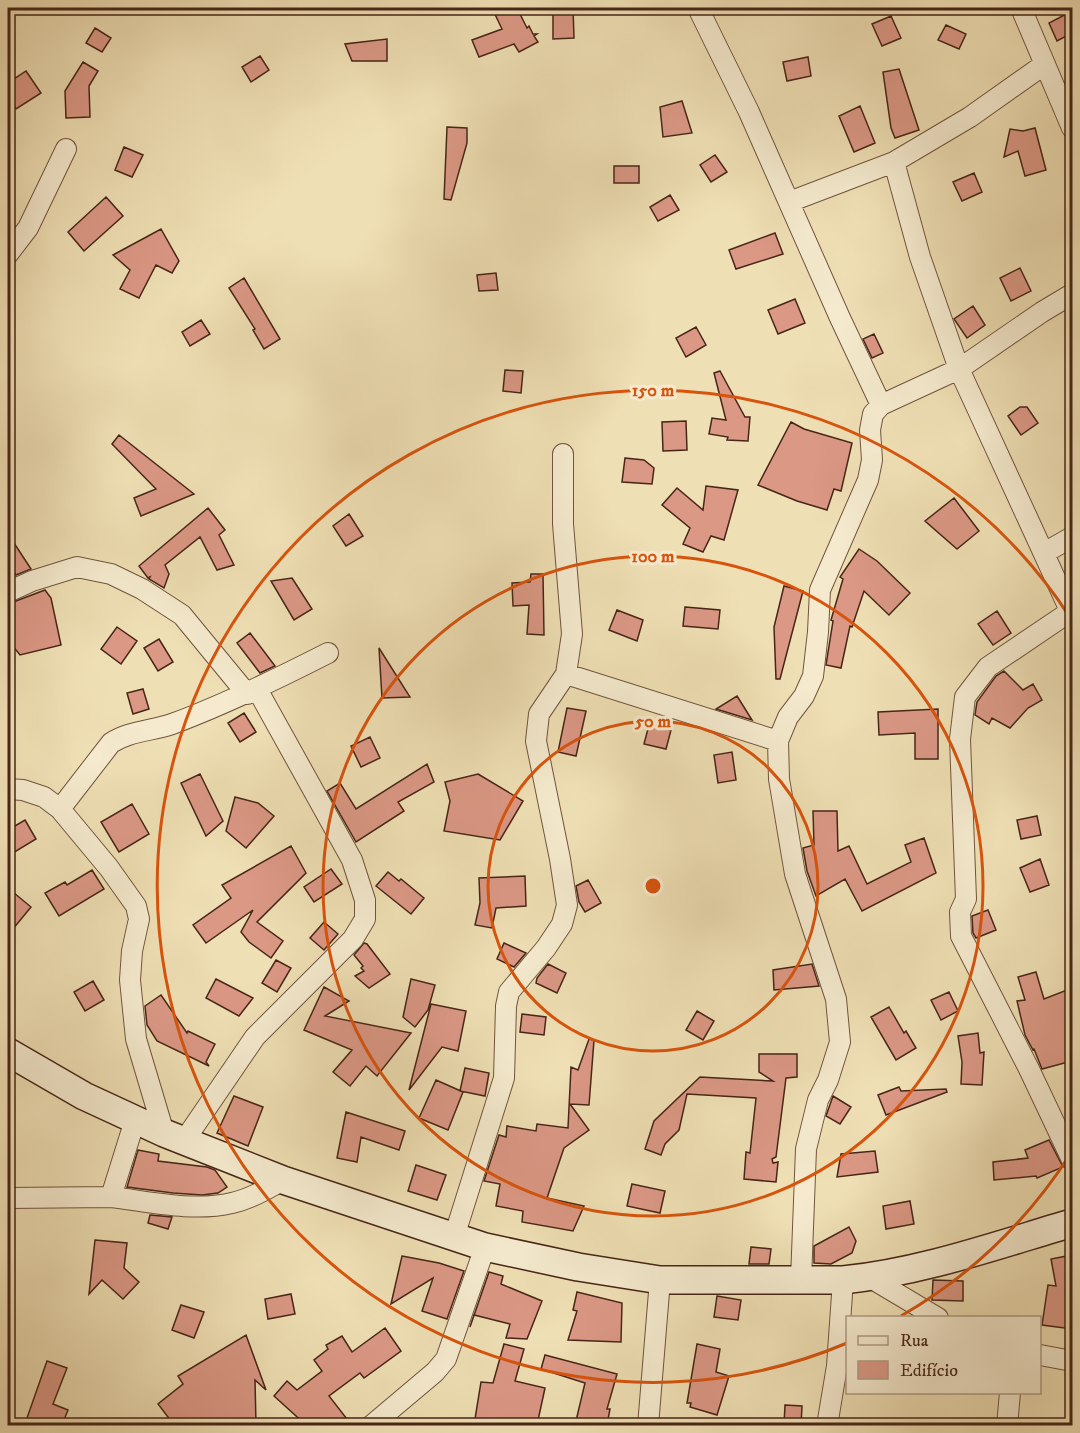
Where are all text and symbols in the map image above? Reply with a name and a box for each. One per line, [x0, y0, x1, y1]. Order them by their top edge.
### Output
text: 150 m [632, 380, 675, 402]
text: 100 m [631, 546, 675, 568]
text: 50 m [634, 711, 671, 733]
centre of rings [643, 876, 663, 896]
legend [846, 1316, 1041, 1394]
text: Rua [900, 1330, 929, 1352]
text: Edifício [900, 1360, 958, 1382]

